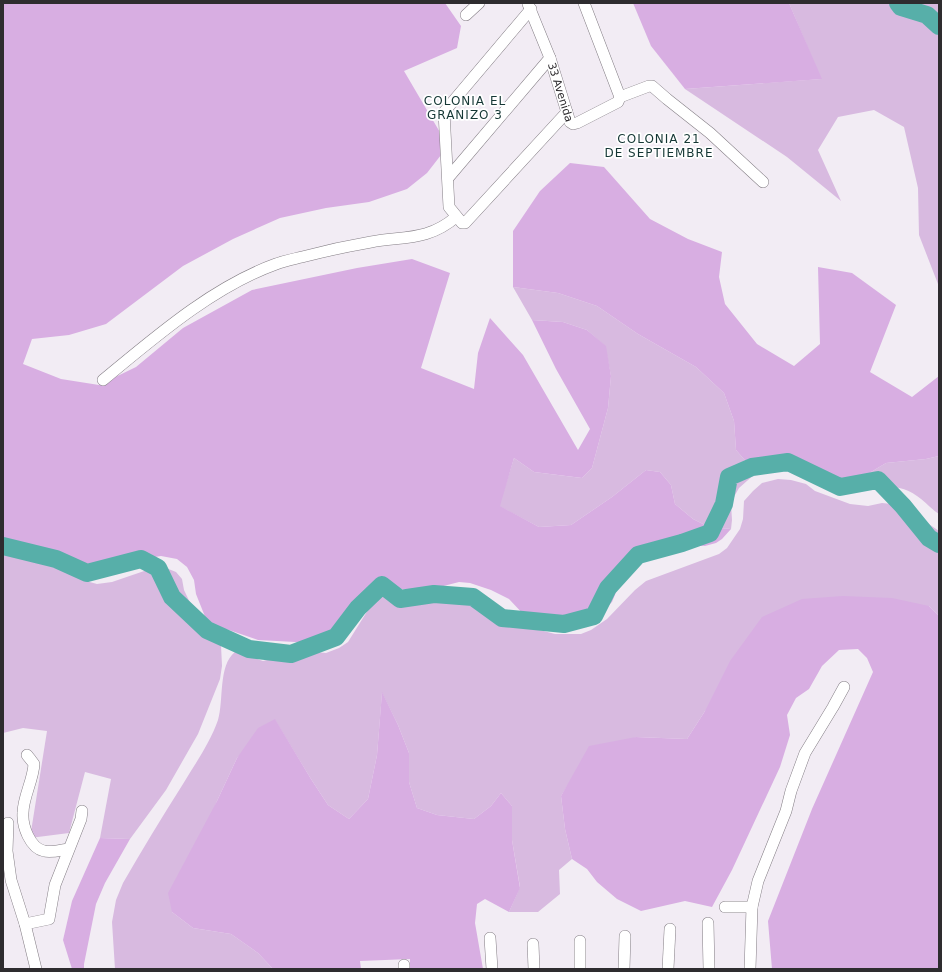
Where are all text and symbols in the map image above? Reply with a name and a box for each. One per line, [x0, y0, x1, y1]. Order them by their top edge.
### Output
street label: 33 Avenida [545, 61, 576, 123]
district label: COLONIA EL GRANIZO 3 [424, 94, 506, 122]
district label: COLONIA 21 DE SEPTIEMBRE [604, 132, 714, 160]

